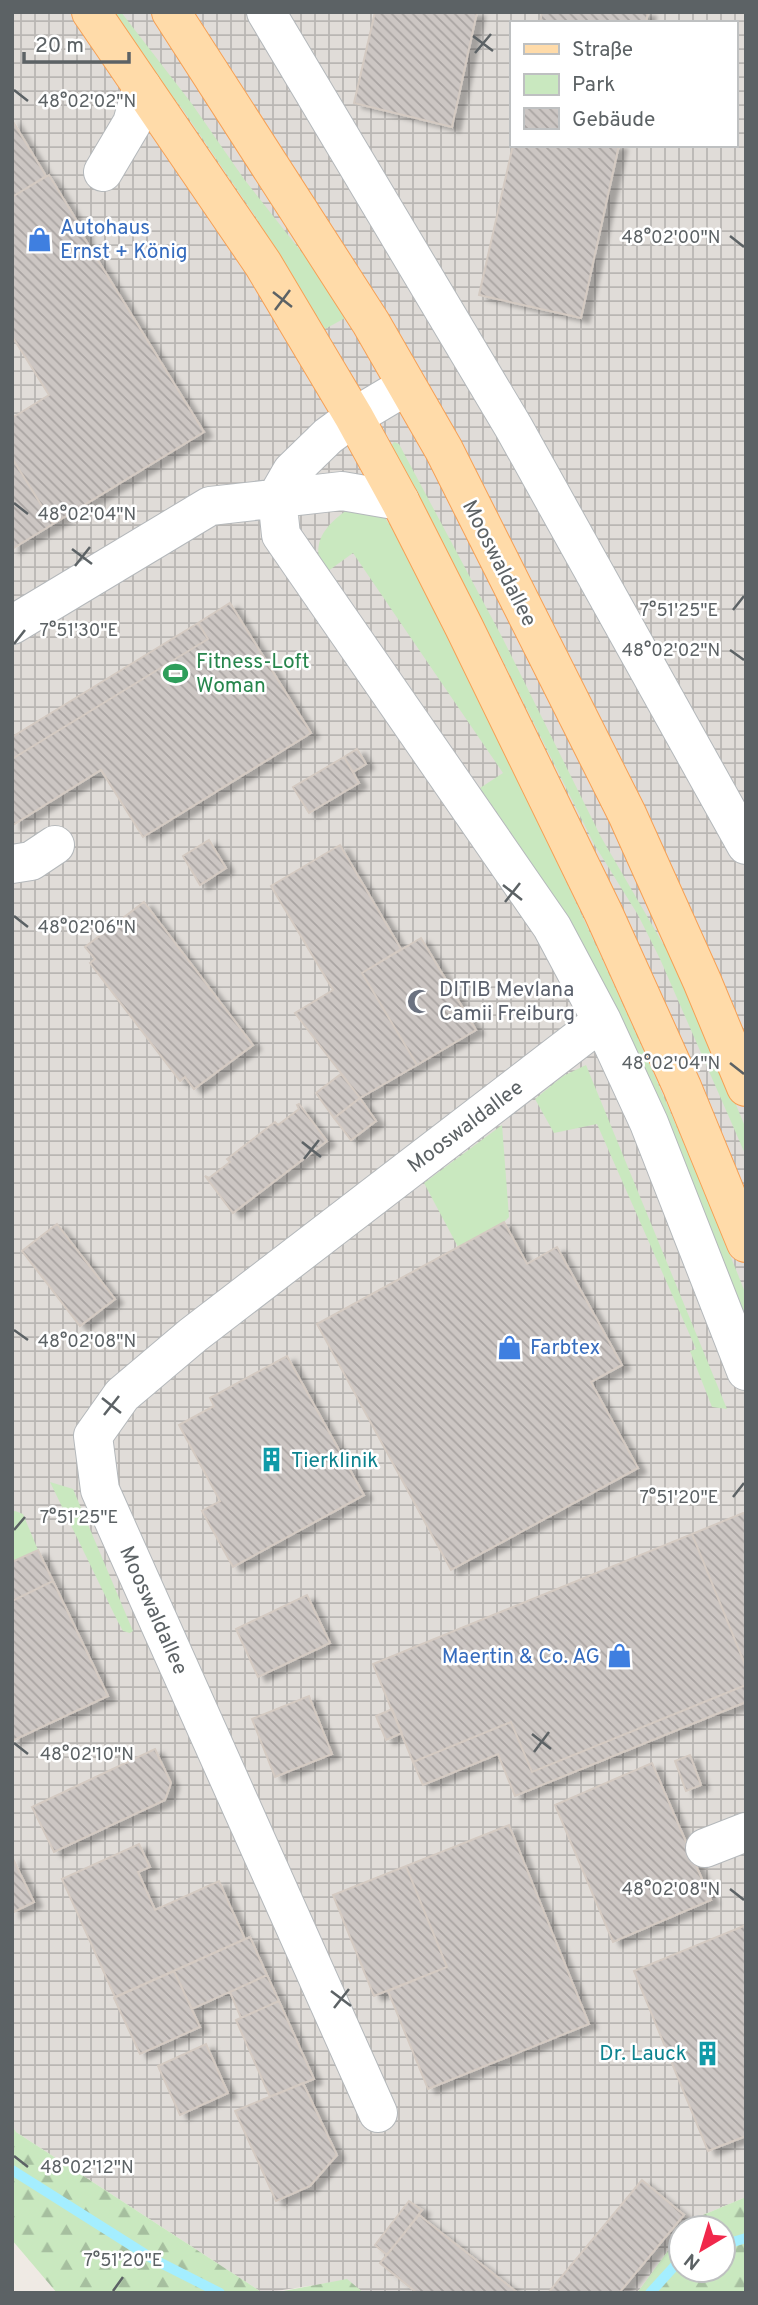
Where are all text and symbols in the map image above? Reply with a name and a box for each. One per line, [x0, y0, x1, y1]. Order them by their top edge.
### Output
scale bar [24, 21, 130, 65]
legend [510, 21, 737, 147]
text: 20 m [35, 33, 84, 60]
text: Straße [572, 37, 633, 64]
text: Park [572, 72, 615, 99]
text: 48°02'02"N [38, 91, 136, 114]
text: Gebäude [572, 107, 655, 134]
place label: Autohaus Ernst + König [60, 215, 188, 266]
shop icon: Autohaus Ernst + König [26, 225, 54, 253]
text: 48°02'00"N [622, 227, 720, 250]
street label: Mooswaldallee [455, 496, 542, 631]
text: 48°02'04"N [38, 504, 136, 527]
text: 7°51'25"E [640, 600, 718, 623]
text: 7°51'30"E [40, 620, 118, 643]
text: 48°02'02"N [622, 640, 720, 663]
place label: Fitness-Loft Woman [196, 649, 310, 700]
sports icon: Fitness-Loft Woman [162, 659, 190, 687]
text: 48°02'06"N [38, 917, 136, 940]
place label: DITIB Mevlana Camii Freiburg [439, 977, 575, 1028]
mosque icon: DITIB Mevlana Camii Freiburg [405, 987, 433, 1015]
text: 48°02'04"N [622, 1053, 720, 1076]
street label: Mooswaldallee [403, 1075, 529, 1180]
text: 48°02'08"N [38, 1331, 136, 1354]
shop icon: Farbtex [496, 1333, 524, 1361]
place label: Farbtex [530, 1335, 600, 1362]
building icon: Tierklinik [257, 1446, 285, 1474]
place label: Tierklinik [291, 1448, 378, 1475]
text: 7°51'20"E [639, 1487, 719, 1510]
text: 7°51'25"E [40, 1507, 118, 1530]
street label: Mooswaldallee [112, 1542, 193, 1679]
shop icon: Maertin & Co. AG [606, 1642, 634, 1670]
place label: Maertin & Co. AG [442, 1644, 600, 1671]
text: 48°02'10"N [40, 1744, 134, 1767]
text: 48°02'08"N [622, 1879, 720, 1902]
building icon: Dr. Lauck [693, 2039, 721, 2067]
place label: Dr. Lauck [599, 2041, 687, 2068]
text: 48°02'12"N [40, 2157, 134, 2180]
north arrow [667, 2214, 737, 2284]
text: N [680, 2247, 706, 2274]
text: 7°51'20"E [83, 2250, 163, 2273]

